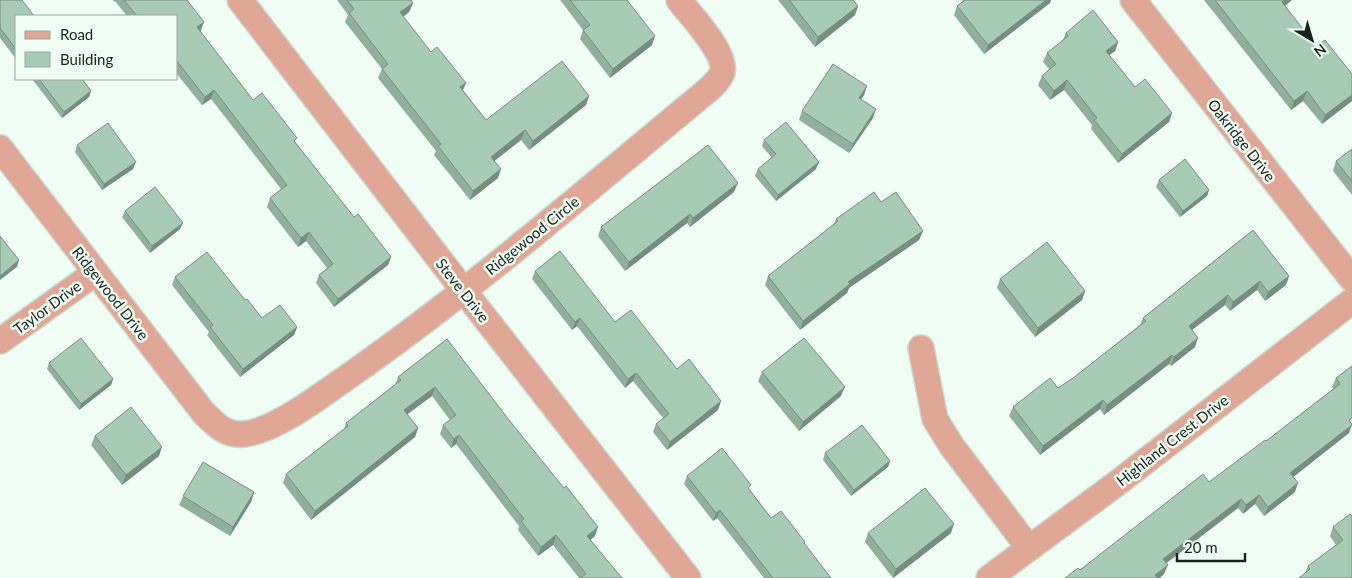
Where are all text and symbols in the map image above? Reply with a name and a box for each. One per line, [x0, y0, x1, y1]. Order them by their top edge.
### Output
legend [15, 15, 178, 80]
north arrow [1287, 15, 1337, 65]
text: Road [60, 25, 93, 43]
text: N [1311, 41, 1330, 61]
text: Building [60, 50, 113, 68]
street label: Oakridge Drive [1204, 95, 1280, 185]
street label: Ridgewood Circle [482, 192, 582, 278]
street label: Ridgewood Drive [69, 243, 153, 343]
street label: Steve Drive [433, 255, 494, 326]
street label: Taylor Drive [10, 276, 84, 337]
street label: Highland Crest Drive [1112, 391, 1232, 489]
scale bar [1177, 530, 1244, 562]
text: 20 m [1184, 538, 1218, 556]

